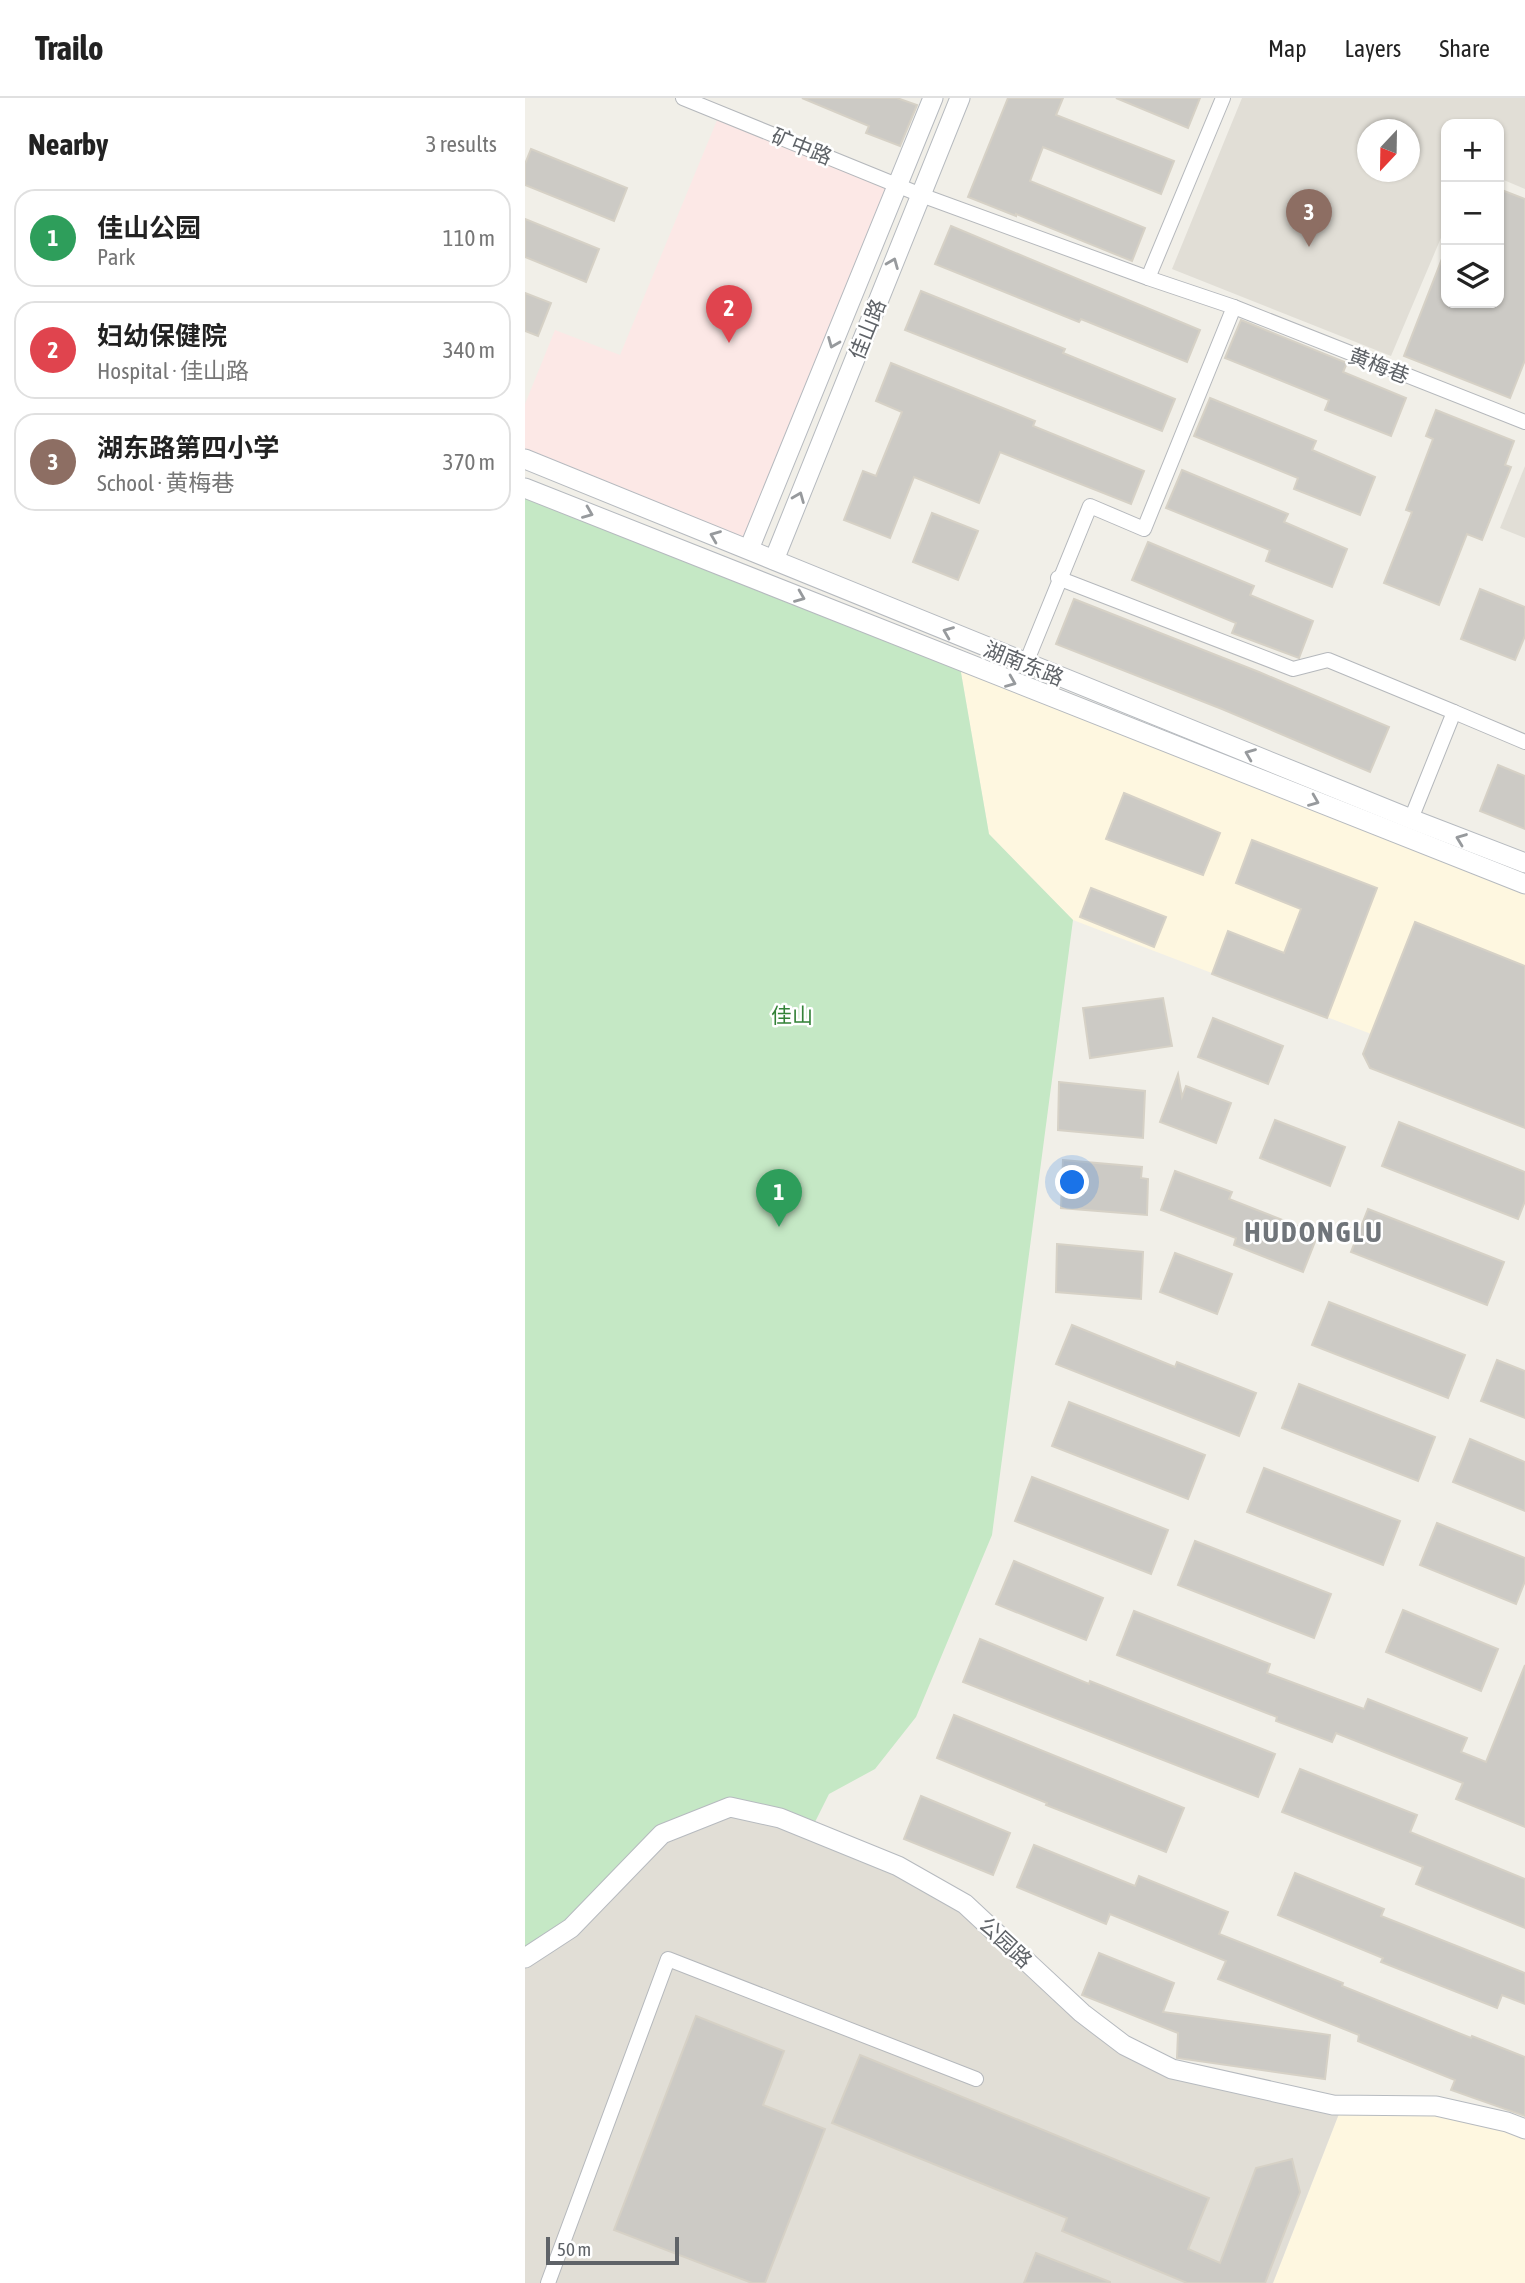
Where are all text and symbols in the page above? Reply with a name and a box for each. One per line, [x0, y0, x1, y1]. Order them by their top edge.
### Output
text: Trailo [35, 29, 103, 67]
text: Map [1268, 35, 1307, 62]
text: Layers [1345, 35, 1401, 62]
text: Share [1439, 35, 1490, 62]
north arrow [1357, 119, 1420, 182]
map controls [1441, 119, 1504, 308]
button: + [1441, 119, 1504, 182]
street label: 矿中路 [768, 123, 836, 169]
text: Nearby [28, 127, 108, 161]
text: 3 results [426, 131, 497, 157]
button: − [1441, 182, 1504, 245]
pin: 3 [1286, 189, 1332, 247]
text: 佳山公园 [97, 213, 201, 243]
text: 1 [48, 225, 58, 251]
text: 110 m [443, 225, 495, 251]
text: Park [97, 244, 135, 270]
button: layers [1441, 245, 1504, 308]
one-way arrow [885, 258, 899, 270]
pin: 2 [706, 285, 752, 343]
street label: 佳山路 [844, 295, 890, 363]
text: 妇幼保健院 [97, 321, 227, 351]
one-way arrow [827, 335, 841, 348]
text: 2 [48, 337, 58, 363]
text: 340 m [443, 337, 495, 363]
street label: 黄梅巷 [1345, 343, 1413, 387]
text: Hospital · 佳山路 [97, 358, 249, 384]
text: 湖东路第四小学 [97, 433, 279, 463]
text: 3 [48, 449, 58, 475]
text: 370 m [443, 449, 495, 475]
text: School · 黄梅巷 [97, 470, 234, 496]
one-way arrow [791, 492, 805, 504]
one-way arrow [582, 505, 594, 519]
one-way arrow [710, 530, 722, 544]
one-way arrow [793, 589, 805, 603]
one-way arrow [943, 626, 955, 640]
street label: 湖南东路 [981, 636, 1067, 690]
one-way arrow [1004, 673, 1016, 687]
one-way arrow [1245, 748, 1257, 762]
one-way arrow [1307, 792, 1319, 806]
one-way arrow [1456, 833, 1468, 847]
park label: 佳山 [771, 1003, 813, 1027]
your location [1055, 1165, 1089, 1199]
pin: 1 [756, 1169, 802, 1227]
district label: HUDONGLU [1244, 1216, 1384, 1248]
street label: 公园路 [975, 1912, 1037, 1972]
scale bar [546, 2234, 679, 2266]
text: 50 m [557, 2238, 591, 2260]

